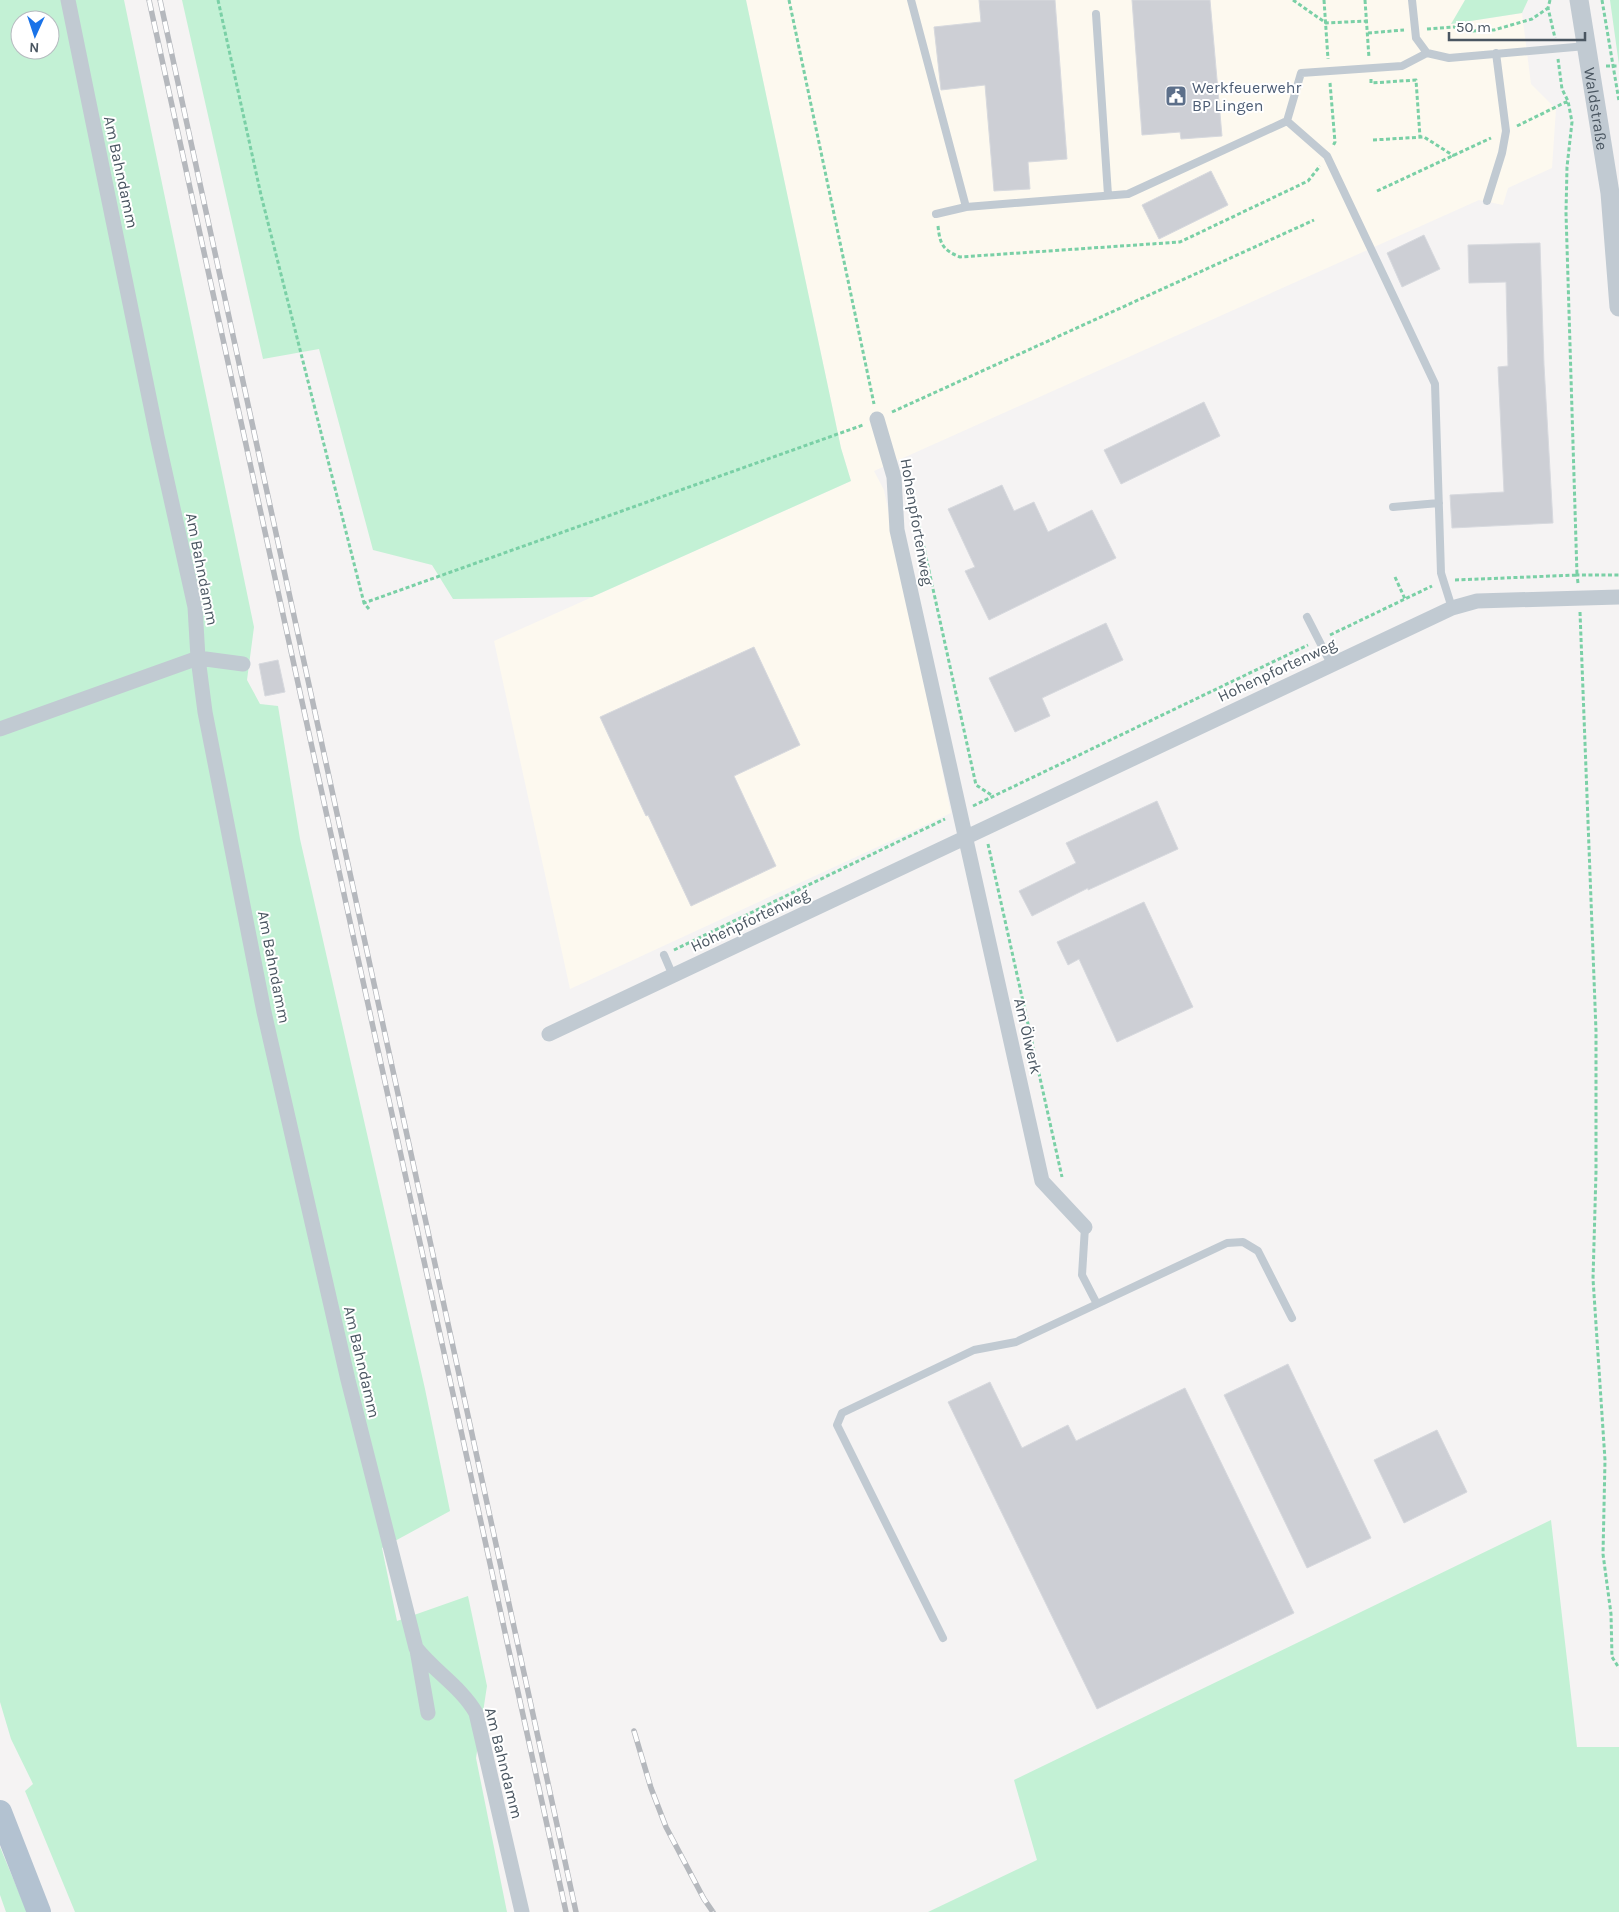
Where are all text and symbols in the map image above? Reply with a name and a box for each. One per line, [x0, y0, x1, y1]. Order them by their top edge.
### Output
north arrow [10, 10, 60, 60]
scale bar [1449, 10, 1585, 42]
text: 50 m [1456, 18, 1491, 36]
text: N [29, 39, 40, 56]
street label: Waldstraße [1580, 66, 1612, 151]
place label: Werkfeuerwehr BP Lingen [1192, 78, 1301, 115]
public building icon: Werkfeuerwehr BP Lingen [1164, 84, 1188, 108]
street label: Am Bahndamm [100, 114, 142, 230]
street label: Hohenpfortenweg [896, 457, 938, 587]
street label: Am Bahndamm [182, 511, 222, 627]
street label: Hohenpfortenweg [1214, 634, 1340, 706]
street label: Hohenpfortenweg [687, 884, 813, 956]
street label: Am Bahndamm [254, 909, 294, 1025]
street label: Am Ölwerk [1010, 996, 1046, 1076]
street label: Am Bahndamm [340, 1304, 384, 1420]
street label: Am Bahndamm [481, 1705, 527, 1821]

